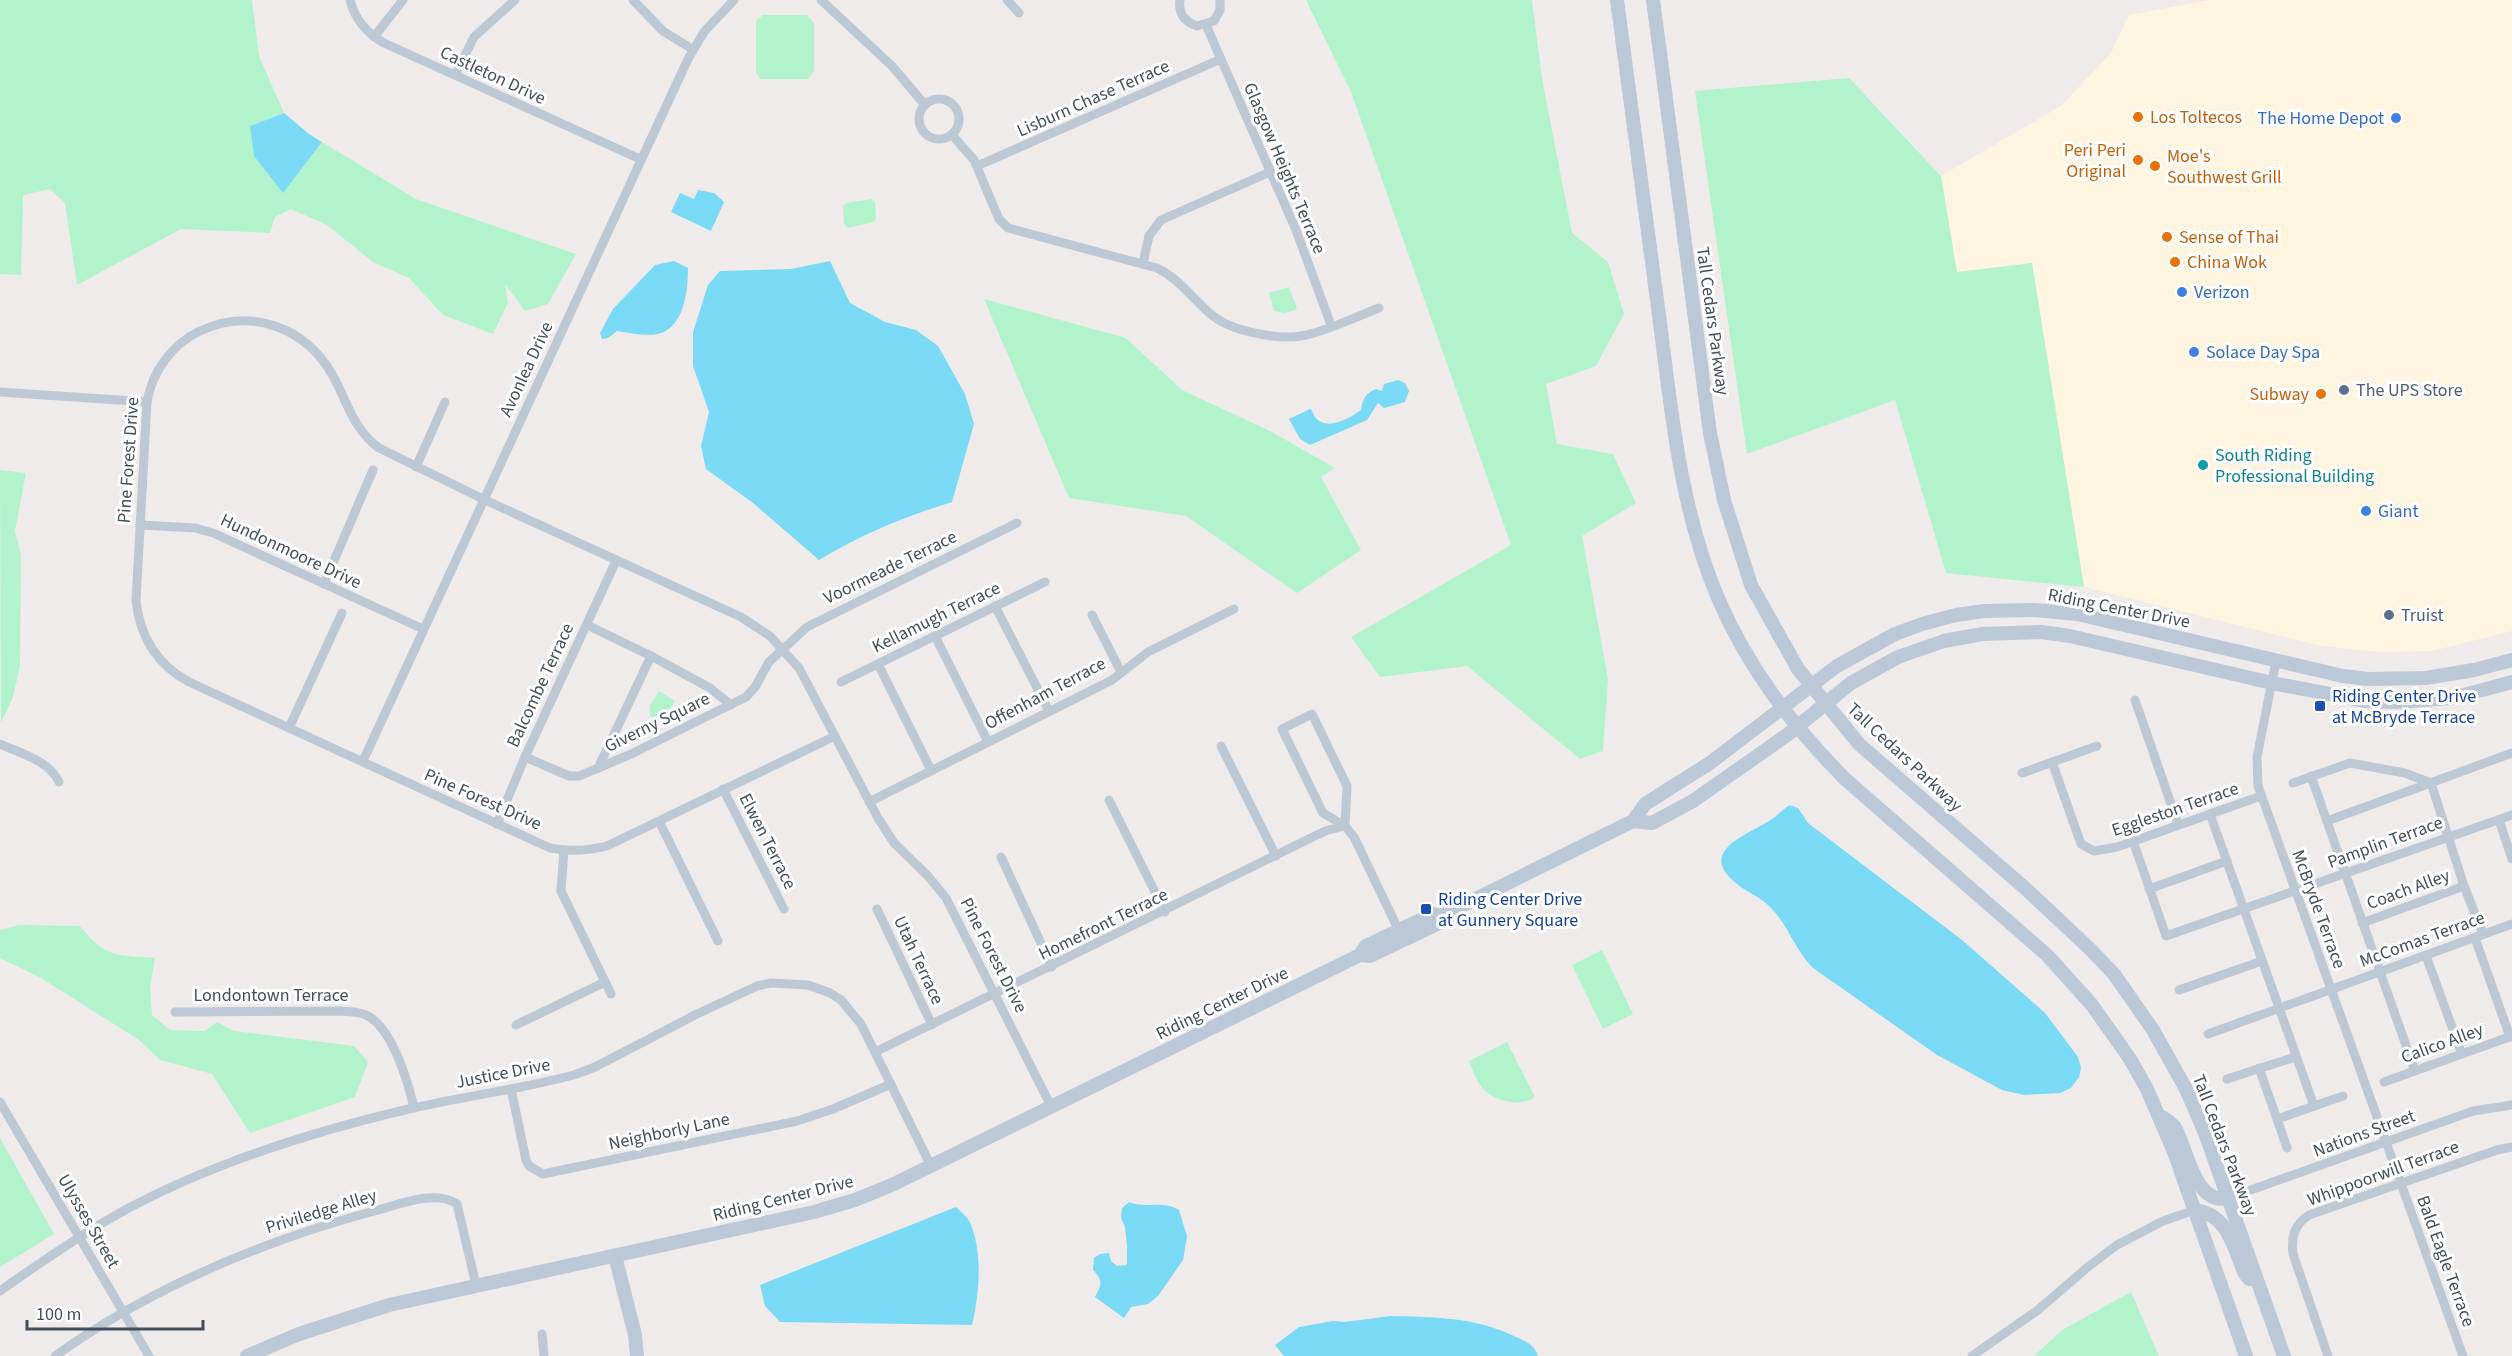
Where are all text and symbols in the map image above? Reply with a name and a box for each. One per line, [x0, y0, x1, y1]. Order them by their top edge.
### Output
street label: Castleton Drive [436, 40, 550, 111]
street label: Lisburn Chase Terrace [1013, 54, 1174, 143]
street label: Glasgow Heights Terrace [1237, 79, 1332, 258]
place label: Los Toltecos [2150, 105, 2242, 130]
place label: The Home Depot [2258, 106, 2384, 131]
marker: Los Toltecos [2131, 110, 2145, 124]
marker: The Home Depot [2389, 111, 2403, 125]
place label: Peri Peri Original [2064, 138, 2126, 184]
place label: Moe's Southwest Grill [2167, 144, 2282, 190]
marker: Peri Peri Original [2131, 153, 2145, 167]
marker: Moe's Southwest Grill [2148, 159, 2162, 173]
place label: Sense of Thai [2179, 225, 2279, 250]
marker: Sense of Thai [2160, 230, 2174, 244]
street label: Tall Cedars Parkway [1690, 245, 1735, 398]
place label: China Wok [2187, 250, 2267, 275]
marker: China Wok [2168, 255, 2182, 269]
place label: Verizon [2194, 280, 2250, 305]
marker: Verizon [2175, 285, 2189, 299]
street label: Avonlea Drive [493, 317, 559, 421]
place label: Solace Day Spa [2206, 340, 2320, 365]
marker: Solace Day Spa [2187, 345, 2201, 359]
place label: The UPS Store [2356, 378, 2463, 403]
place label: Subway [2249, 382, 2310, 407]
marker: The UPS Store [2337, 383, 2351, 397]
marker: Subway [2314, 387, 2328, 401]
street label: Pine Forest Drive [112, 396, 145, 524]
place label: South Riding Professional Building [2215, 443, 2374, 489]
marker: South Riding Professional Building [2196, 458, 2210, 472]
place label: Giant [2378, 499, 2419, 524]
marker: Giant [2359, 504, 2373, 518]
street label: Hundonmoore Drive [216, 508, 365, 595]
street label: Voormeade Terrace [819, 524, 961, 611]
street label: Kellamugh Terrace [868, 576, 1005, 659]
street label: Riding Center Drive [2046, 582, 2192, 635]
place label: Truist [2401, 603, 2444, 628]
marker: Truist [2382, 608, 2396, 622]
street label: Balcombe Terrace [501, 619, 580, 751]
street label: Offenham Terrace [980, 651, 1110, 736]
place label: Riding Center Drive at McBryde Terrace [2332, 684, 2476, 730]
street label: Giverny Square [600, 686, 714, 759]
street label: Tall Cedars Parkway [1841, 697, 1968, 818]
marker: Riding Center Drive at McBryde Terrace [2313, 699, 2327, 713]
street label: Pine Forest Drive [420, 762, 546, 837]
street label: Eggleston Terrace [2108, 776, 2242, 843]
street label: Elwen Terrace [733, 789, 802, 894]
street label: Pamplin Terrace [2324, 810, 2446, 875]
street label: McBryde Terrace [2285, 846, 2352, 972]
street label: Coach Alley [2363, 863, 2454, 916]
street label: Homefront Terrace [1034, 882, 1172, 967]
place label: Riding Center Drive at Gunnery Square [1438, 887, 1582, 933]
street label: Pine Forest Drive [954, 893, 1033, 1017]
marker: Riding Center Drive at Gunnery Square [1419, 902, 1433, 916]
street label: McComas Terrace [2356, 905, 2488, 974]
street label: Utah Terrace [887, 912, 950, 1009]
street label: Riding Center Drive [1152, 961, 1293, 1046]
street label: Londontown Terrace [194, 983, 349, 1008]
street label: Calico Alley [2398, 1017, 2487, 1070]
street label: Justice Drive [454, 1052, 552, 1095]
street label: Tall Cedars Parkway [2186, 1071, 2263, 1220]
street label: Nations Street [2310, 1103, 2419, 1163]
street label: Neighborly Lane [606, 1106, 732, 1157]
street label: Whippoorwill Terrace [2304, 1134, 2463, 1213]
street label: Riding Center Drive [710, 1169, 856, 1228]
street label: Ulysses Street [52, 1170, 126, 1273]
street label: Priviledge Alley [263, 1183, 380, 1240]
street label: Bald Eagle Terrace [2410, 1192, 2481, 1330]
scale bar [27, 1293, 202, 1331]
text: 100 m [36, 1302, 81, 1327]

